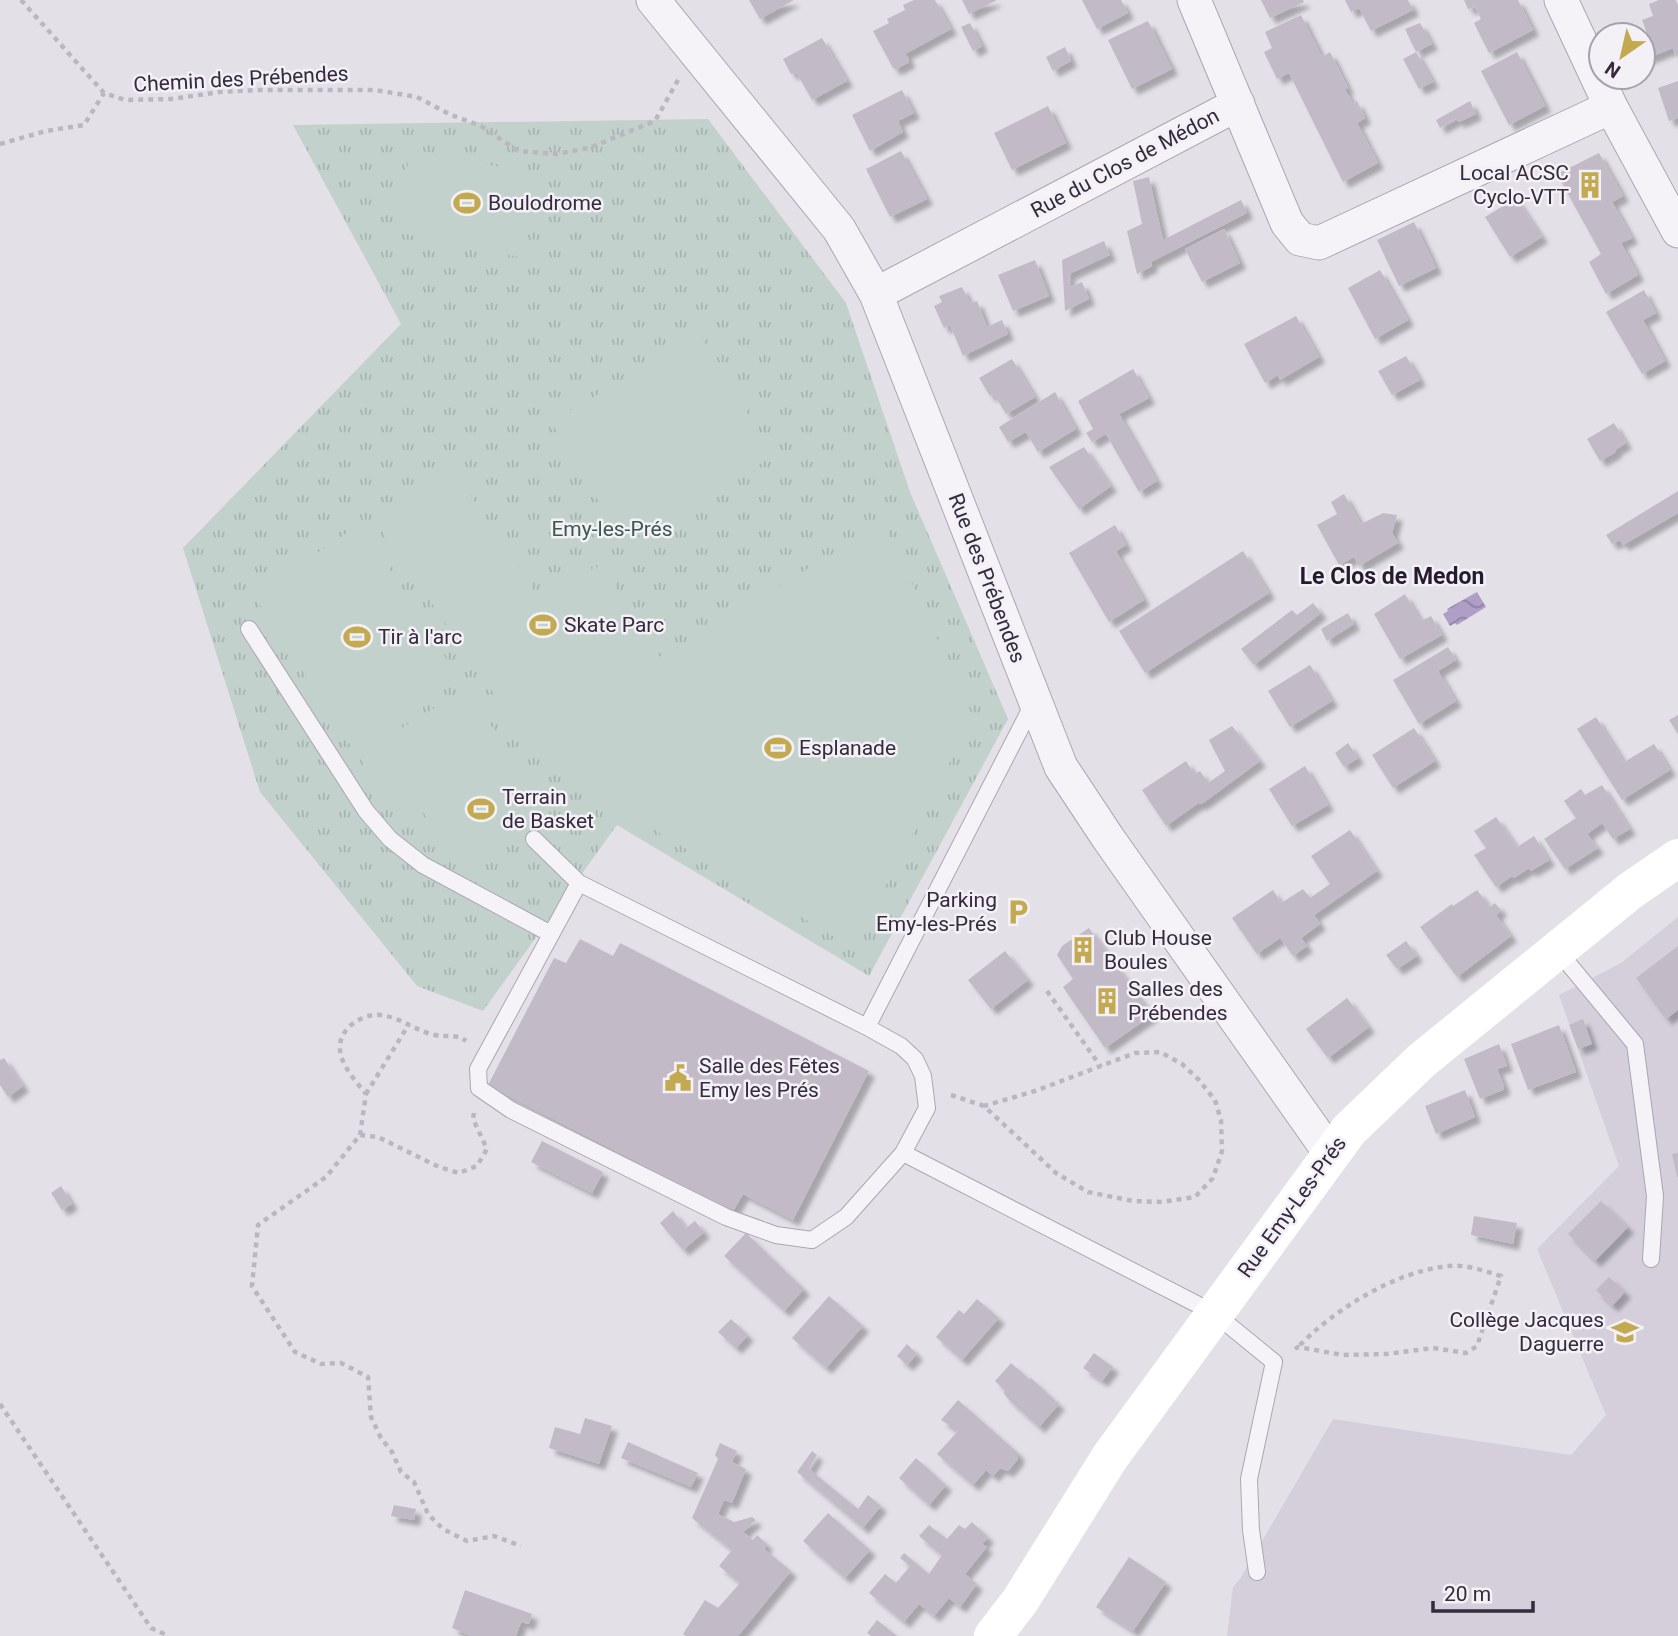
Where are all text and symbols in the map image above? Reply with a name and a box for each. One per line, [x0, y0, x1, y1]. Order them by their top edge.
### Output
north arrow [1587, 21, 1657, 91]
text: N [1601, 56, 1625, 83]
street label: Chemin des Prébendes [133, 61, 349, 97]
street label: Rue du Clos de Médon [1027, 103, 1223, 223]
place label: Local ACSC Cyclo-VTT [1460, 161, 1569, 209]
building icon: Local ACSC Cyclo-VTT [1575, 170, 1605, 200]
sports icon: Boulodrome [452, 188, 482, 218]
place label: Boulodrome [488, 191, 602, 215]
street label: Rue des Prébendes [944, 490, 1030, 666]
park label: Emy-les-Prés [551, 517, 673, 541]
district label: Le Clos de Medon [1300, 563, 1484, 590]
sports icon: Skate Parc [528, 610, 558, 640]
place label: Skate Parc [564, 613, 664, 637]
sports icon: Tir à l'arc [342, 622, 372, 652]
place label: Tir à l'arc [378, 625, 462, 649]
sports icon: Esplanade [763, 733, 793, 763]
place label: Esplanade [799, 736, 896, 760]
place label: Terrain de Basket [502, 785, 594, 833]
sports icon: Terrain de Basket [466, 794, 496, 824]
place label: Parking Emy-les-Prés [876, 888, 997, 936]
parking icon: Parking Emy-les-Prés [1003, 897, 1033, 927]
place label: Club House Boules [1104, 926, 1212, 974]
building icon: Club House Boules [1068, 935, 1098, 965]
place label: Salles des Prébendes [1128, 977, 1228, 1025]
building icon: Salles des Prébendes [1092, 986, 1122, 1016]
place label: Salle des Fêtes Emy les Prés [699, 1054, 840, 1102]
public building icon: Salle des Fêtes Emy les Prés [663, 1063, 693, 1093]
street label: Rue Emy-Les-Prés [1233, 1132, 1351, 1282]
place label: Collège Jacques Daguerre [1449, 1308, 1604, 1356]
school or university icon: Collège Jacques Daguerre [1610, 1317, 1640, 1347]
scale bar [1433, 1570, 1533, 1614]
text: 20 m [1444, 1582, 1491, 1606]

